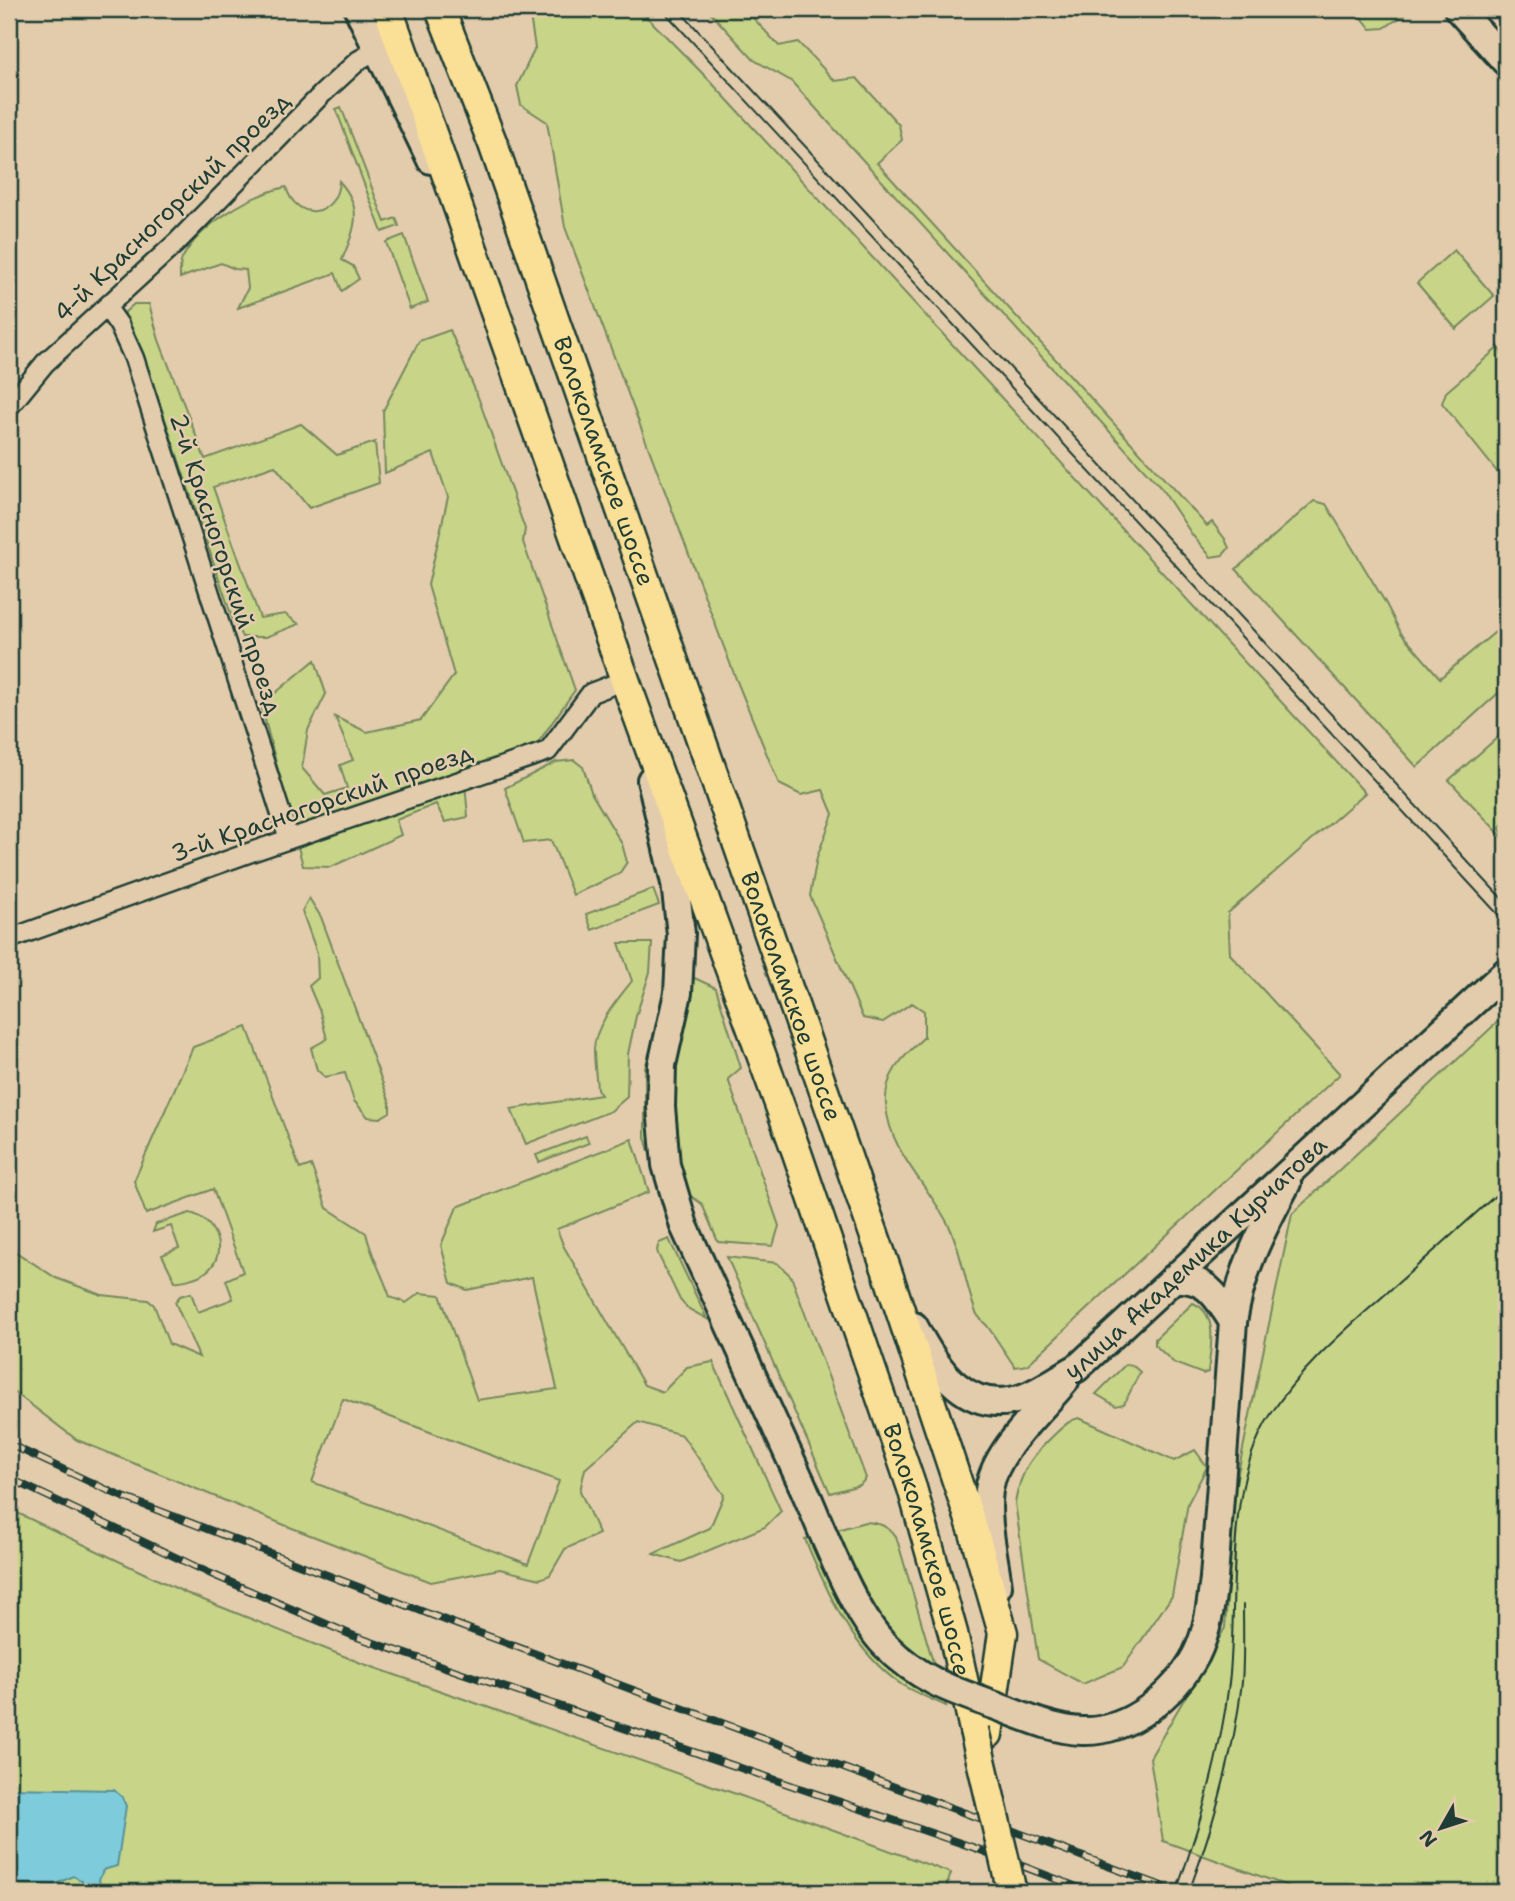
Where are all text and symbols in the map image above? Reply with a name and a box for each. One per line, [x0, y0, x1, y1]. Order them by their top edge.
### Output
street label: 4-й Красногорский проезд [47, 85, 297, 329]
street label: Волоколамское шоссе [545, 332, 662, 590]
street label: 2-й Красногорский проезд [162, 409, 290, 719]
street label: 3-й Красногорский проезд [167, 736, 477, 870]
street label: Волоколамское шоссе [733, 867, 849, 1125]
street label: улица Академика Курчатова [1059, 1129, 1334, 1387]
street label: Волоколамское шоссе [875, 1419, 978, 1680]
north arrow [1406, 1792, 1476, 1862]
text: N [1414, 1825, 1443, 1852]

